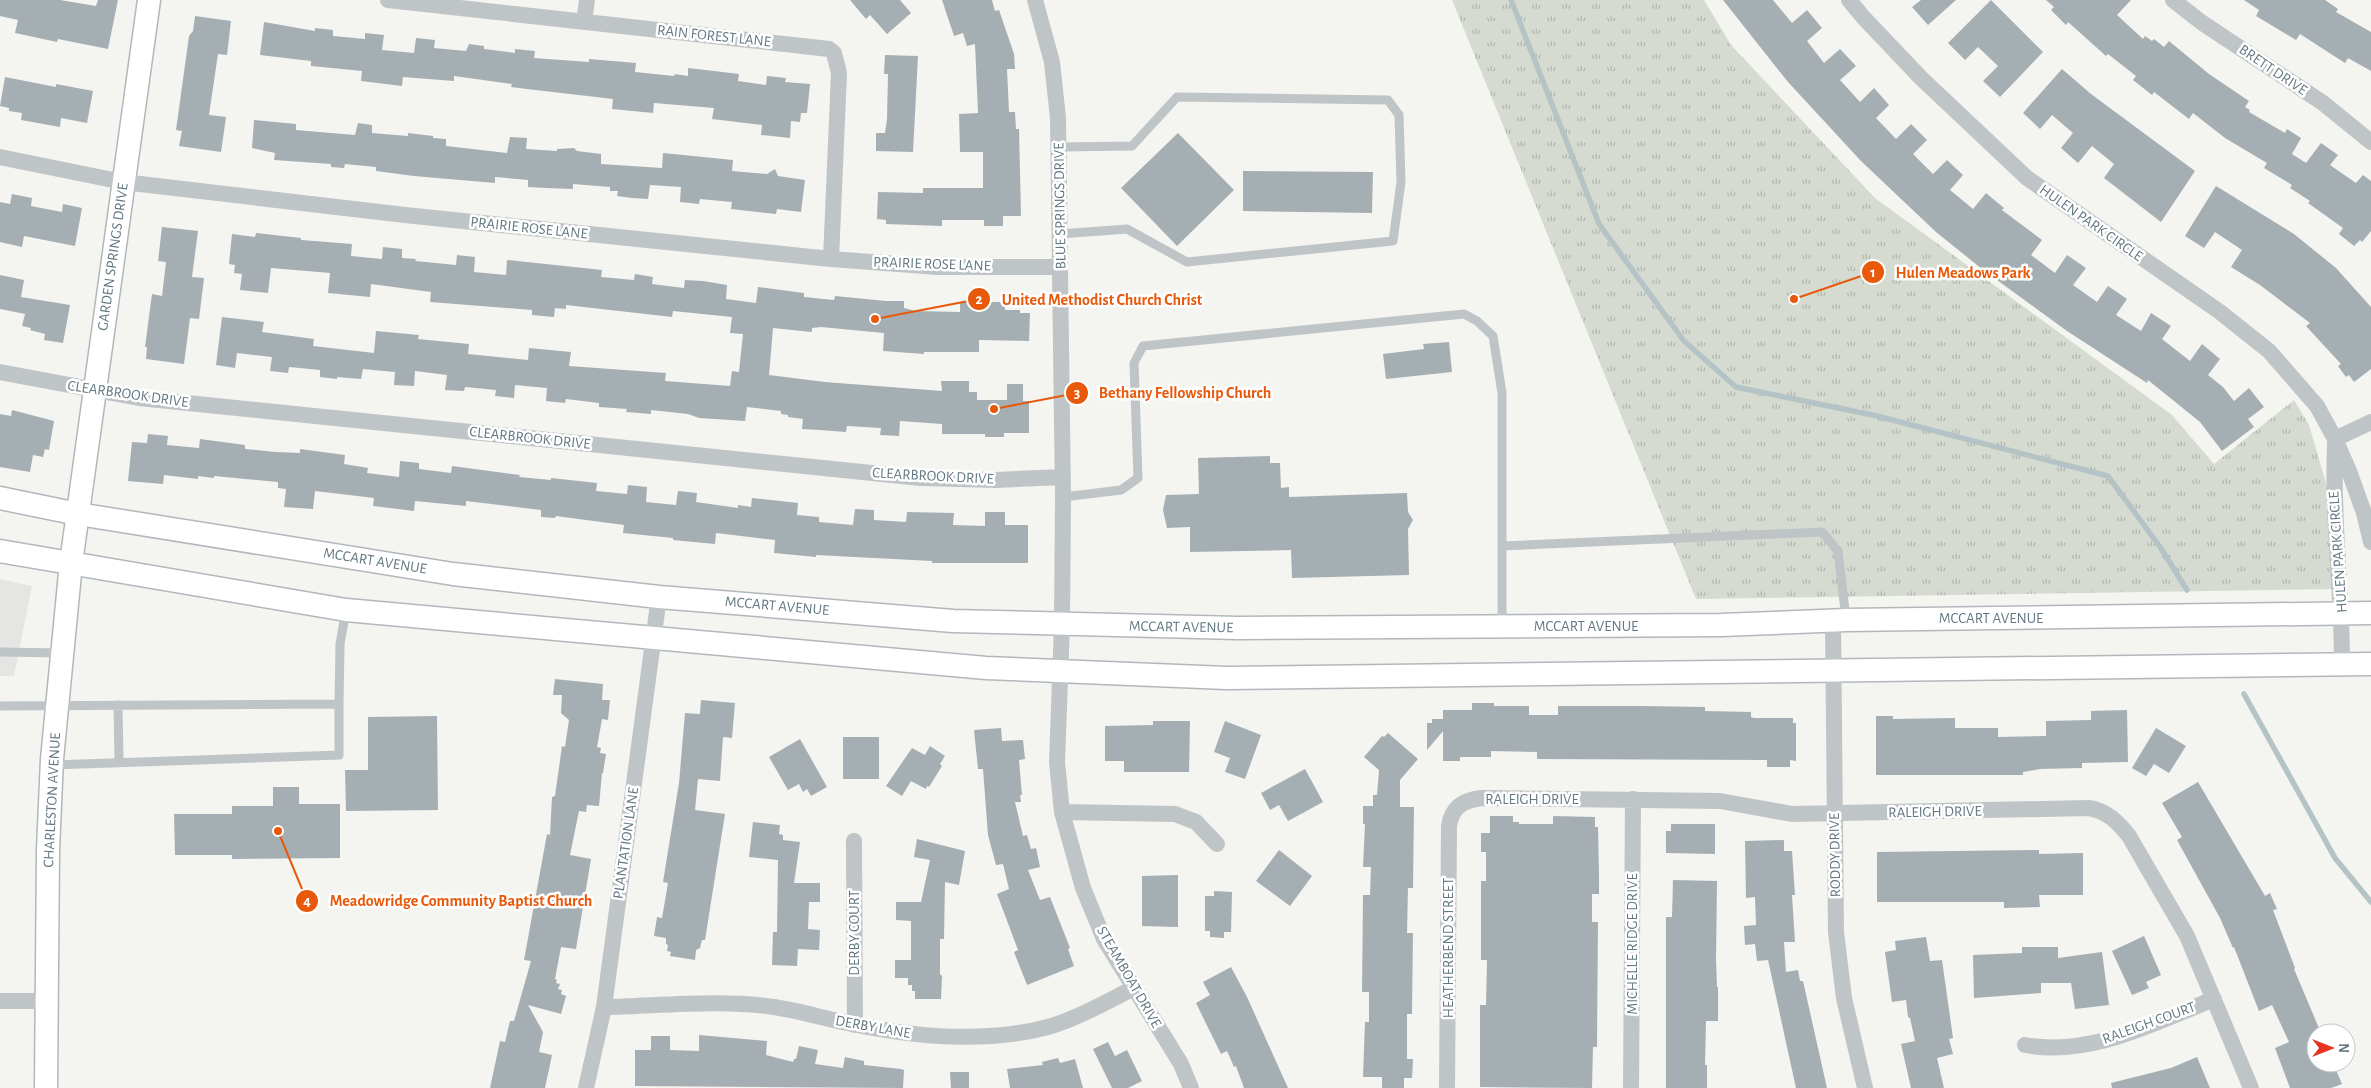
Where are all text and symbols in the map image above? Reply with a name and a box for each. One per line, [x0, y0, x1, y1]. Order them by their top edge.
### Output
street label: RAIN FOREST LANE [656, 23, 772, 49]
street label: BRETT DRIVE [2236, 42, 2310, 98]
street label: BLUE SPRINGS DRIVE [1051, 143, 1069, 269]
street label: GARDEN SPRINGS DRIVE [95, 182, 131, 332]
street label: HULEN PARK CIRCLE [2037, 182, 2145, 264]
street label: PRAIRIE ROSE LANE [470, 214, 588, 242]
street label: PRAIRIE ROSE LANE [873, 254, 991, 274]
callout: Hulen Meadows Park [1861, 257, 2041, 288]
text: 1 [1870, 265, 1876, 280]
text: Hulen Meadows Park [1896, 265, 2031, 281]
callout: United Methodist Church Christ [967, 284, 1212, 315]
text: 2 [975, 292, 983, 307]
text: United Methodist Church Christ [1002, 292, 1203, 308]
callout: Bethany Fellowship Church [1064, 377, 1282, 408]
street label: CLEARBROOK DRIVE [67, 378, 189, 410]
text: Bethany Fellowship Church [1099, 385, 1271, 402]
text: 3 [1074, 386, 1080, 401]
street label: CLEARBROOK DRIVE [469, 424, 591, 452]
street label: CLEARBROOK DRIVE [872, 465, 994, 487]
street label: HULEN PARK CIRCLE [2326, 491, 2350, 613]
street label: MCCART AVENUE [322, 545, 428, 577]
street label: MCCART AVENUE [724, 594, 830, 618]
street label: MCCART AVENUE [1939, 611, 2043, 626]
street label: MCCART AVENUE [1129, 619, 1233, 635]
street label: MCCART AVENUE [1534, 619, 1638, 634]
street label: CHARLESTON AVENUE [41, 732, 63, 868]
street label: PLANTATION LANE [611, 786, 641, 900]
street label: RALEIGH DRIVE [1485, 792, 1579, 807]
street label: RALEIGH DRIVE [1888, 804, 1982, 820]
street label: RODDY DRIVE [1827, 813, 1843, 897]
street label: MICHELLE RIDGE DRIVE [1625, 873, 1640, 1015]
street label: HEATHERBEND STREET [1441, 877, 1456, 1018]
callout: Meadowridge Community Baptist Church [295, 885, 602, 916]
street label: DERBY COURT [847, 890, 862, 976]
text: Meadowridge Community Baptist Church [330, 893, 592, 910]
text: 4 [303, 894, 311, 909]
street label: STEAMBOAT DRIVE [1094, 924, 1164, 1030]
street label: RALEIGH COURT [2100, 999, 2198, 1047]
street label: DERBY LANE [834, 1013, 912, 1041]
north arrow [2306, 1023, 2356, 1073]
text: N [2336, 1043, 2350, 1053]

